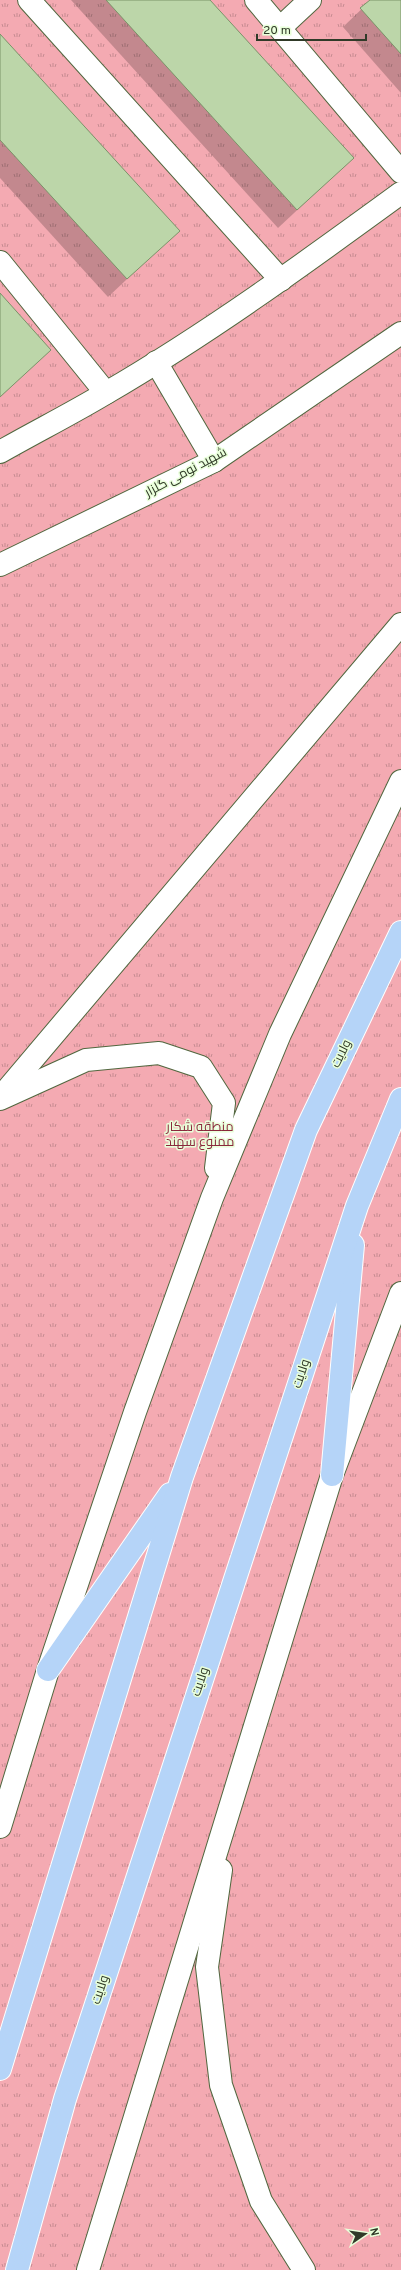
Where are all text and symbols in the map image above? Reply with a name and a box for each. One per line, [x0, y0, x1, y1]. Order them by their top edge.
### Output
scale bar [257, 16, 366, 42]
text: 20 m [263, 23, 291, 39]
street label: شهید نومی گلزار [141, 445, 230, 502]
street label: ولایت [328, 1037, 356, 1071]
park label: منطقه شکار ممنوع سهند [165, 1120, 234, 1151]
street label: ولایت [290, 1357, 314, 1391]
street label: ولایت [189, 1665, 213, 1699]
street label: ولایت [89, 1973, 113, 2007]
north arrow [345, 2214, 385, 2254]
text: N [366, 2227, 381, 2237]

